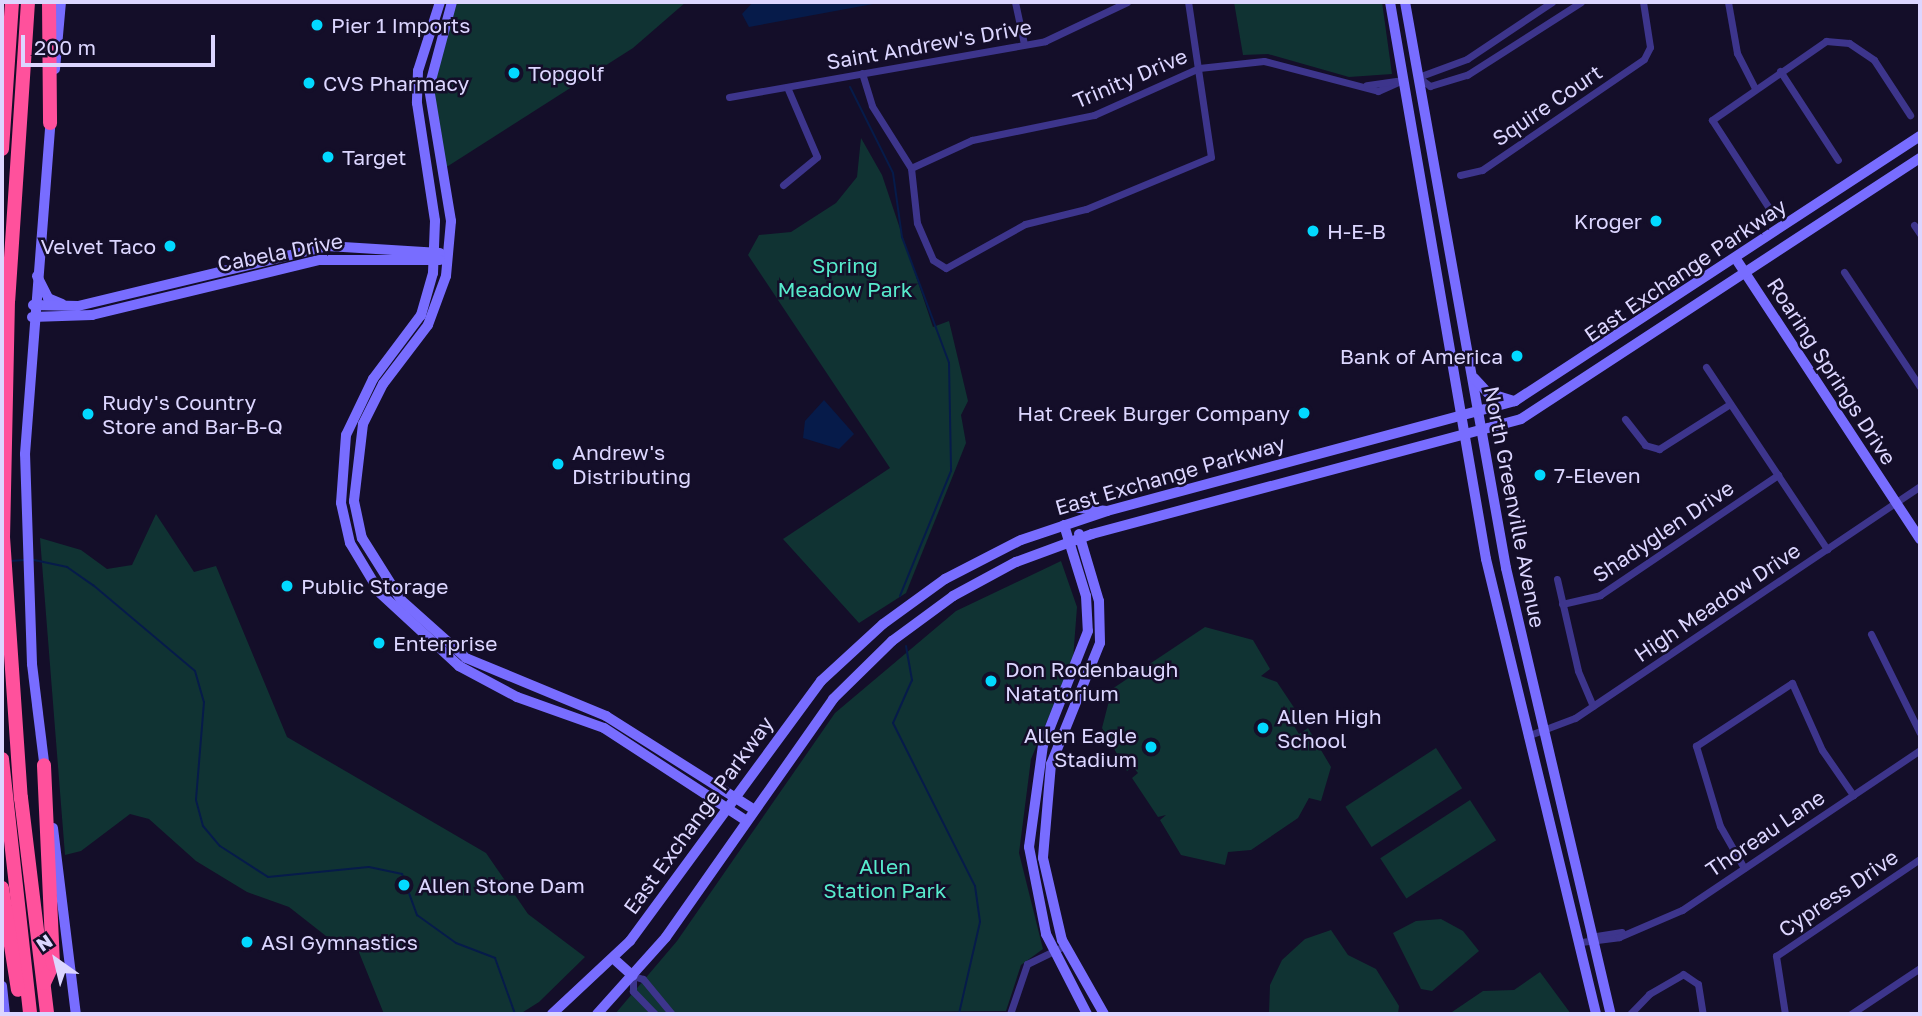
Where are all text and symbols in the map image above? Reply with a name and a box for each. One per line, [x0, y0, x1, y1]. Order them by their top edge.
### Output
place label: Pier 1 Imports [331, 12, 470, 38]
street label: Saint Andrew's Drive [824, 14, 1034, 74]
marker: Pier 1 Imports [309, 17, 325, 33]
scale bar [24, 21, 219, 65]
text: 200 m [34, 34, 96, 60]
street label: Trinity Drive [1069, 43, 1191, 113]
street label: Squire Court [1487, 59, 1607, 151]
place label: Topgolf [528, 60, 604, 86]
marker: Topgolf [506, 65, 522, 81]
place label: CVS Pharmacy [323, 70, 469, 96]
marker: CVS Pharmacy [301, 75, 317, 91]
place label: Target [342, 144, 406, 170]
marker: Target [320, 149, 336, 165]
street label: East Exchange Parkway [1579, 193, 1791, 347]
place label: Kroger [1574, 208, 1642, 234]
marker: Kroger [1648, 213, 1664, 229]
place label: H-E-B [1327, 218, 1386, 244]
marker: H-E-B [1305, 223, 1321, 239]
street label: Cabela Drive [215, 228, 345, 276]
place label: Velvet Taco [41, 233, 156, 259]
marker: Velvet Taco [162, 238, 178, 254]
park label: Spring Meadow Park [777, 252, 913, 302]
street label: Roaring Springs Drive [1762, 273, 1902, 469]
place label: Bank of America [1340, 343, 1503, 369]
marker: Bank of America [1509, 348, 1525, 364]
street label: North Greenville Avenue [1479, 384, 1551, 630]
place label: Rudy's Country Store and Bar-B-Q [102, 389, 283, 439]
place label: Hat Creek Burger Company [1017, 400, 1290, 426]
marker: Hat Creek Burger Company [1296, 405, 1312, 421]
marker: Rudy's Country Store and Bar-B-Q [80, 406, 96, 422]
street label: East Exchange Parkway [1052, 430, 1288, 520]
place label: Andrew's Distributing [572, 439, 691, 489]
marker: Andrew's Distributing [550, 456, 566, 472]
place label: 7-Eleven [1554, 462, 1641, 488]
marker: 7-Eleven [1532, 467, 1548, 483]
street label: Shadyglen Drive [1588, 475, 1738, 587]
street label: High Meadow Drive [1629, 537, 1805, 667]
place label: Public Storage [301, 573, 448, 599]
marker: Public Storage [279, 578, 295, 594]
place label: Enterprise [393, 630, 497, 656]
marker: Enterprise [371, 635, 387, 651]
place label: Don Rodenbaugh Natatorium [1005, 656, 1178, 706]
marker: Don Rodenbaugh Natatorium [983, 673, 999, 689]
place label: Allen High School [1277, 703, 1382, 753]
street label: East Exchange Parkway [618, 711, 778, 919]
marker: Allen High School [1255, 720, 1271, 736]
place label: Allen Eagle Stadium [1024, 722, 1137, 772]
marker: Allen Eagle Stadium [1143, 739, 1159, 755]
street label: Thoreau Lane [1701, 784, 1829, 882]
street label: Cypress Drive [1773, 844, 1903, 942]
park label: Allen Station Park [823, 853, 947, 903]
place label: Allen Stone Dam [418, 872, 585, 898]
marker: Allen Stone Dam [396, 877, 412, 893]
north arrow [21, 925, 91, 995]
text: N [32, 929, 56, 956]
place label: ASI Gymnastics [261, 929, 418, 955]
marker: ASI Gymnastics [239, 934, 255, 950]

